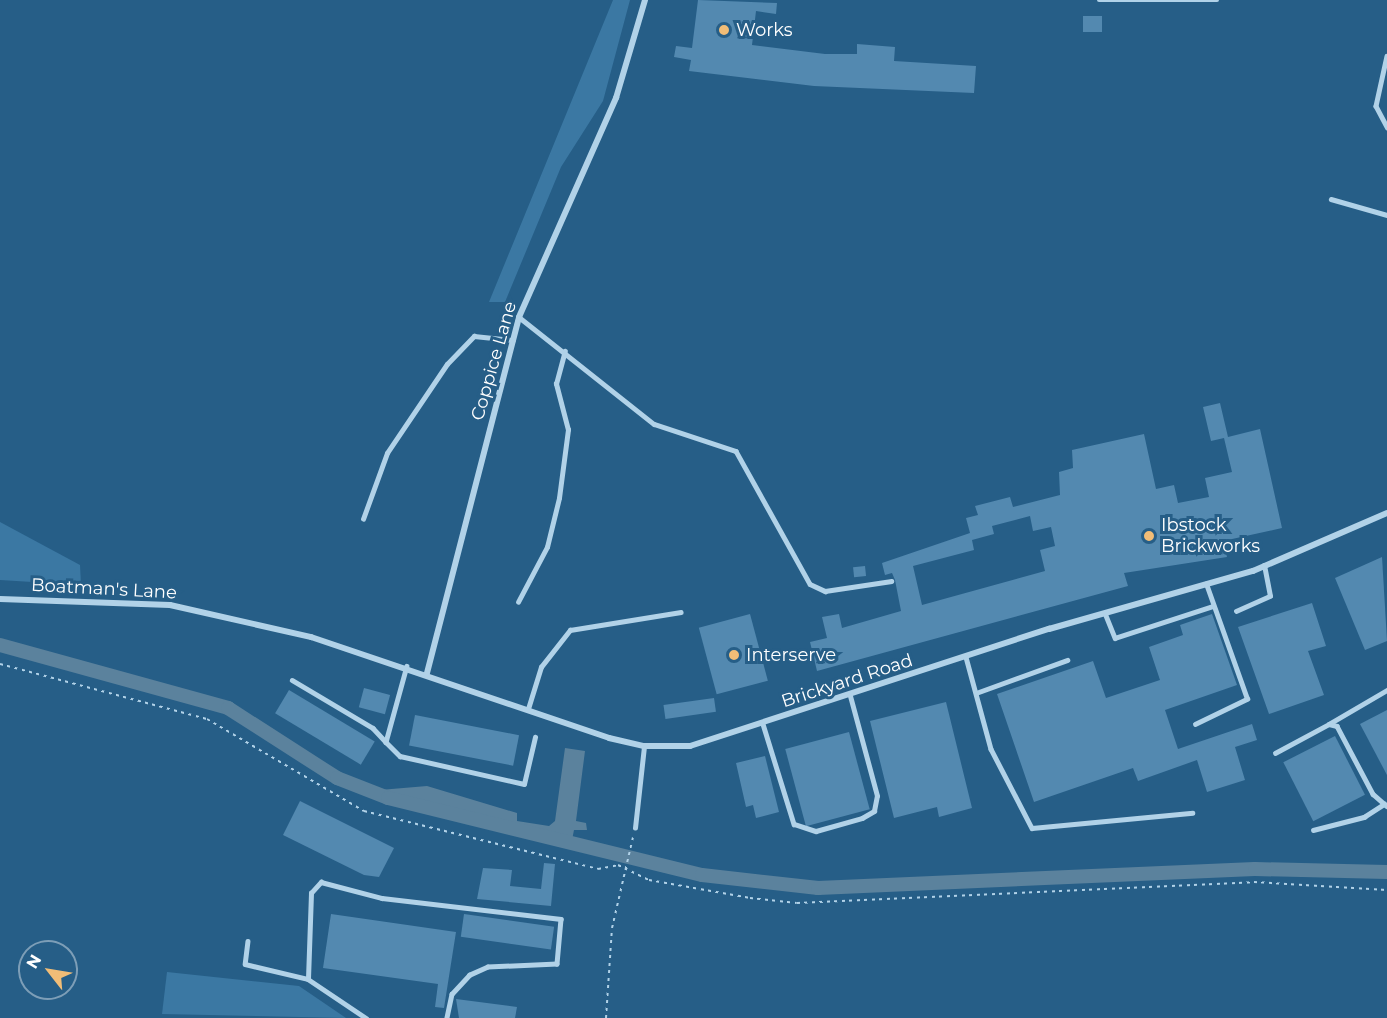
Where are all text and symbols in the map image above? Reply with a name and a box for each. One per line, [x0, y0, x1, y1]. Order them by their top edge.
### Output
place label: Works [736, 19, 793, 41]
marker: Works [717, 23, 731, 37]
street label: Coppice Lane [467, 299, 521, 423]
place label: Ibstock Brickworks [1161, 515, 1260, 558]
marker: Ibstock Brickworks [1142, 529, 1156, 543]
street label: Boatman's Lane [31, 574, 177, 604]
place label: Interserve [746, 644, 836, 666]
marker: Interserve [727, 648, 741, 662]
street label: Brickyard Road [779, 650, 915, 712]
north arrow [18, 940, 78, 1000]
text: N [22, 951, 45, 972]

